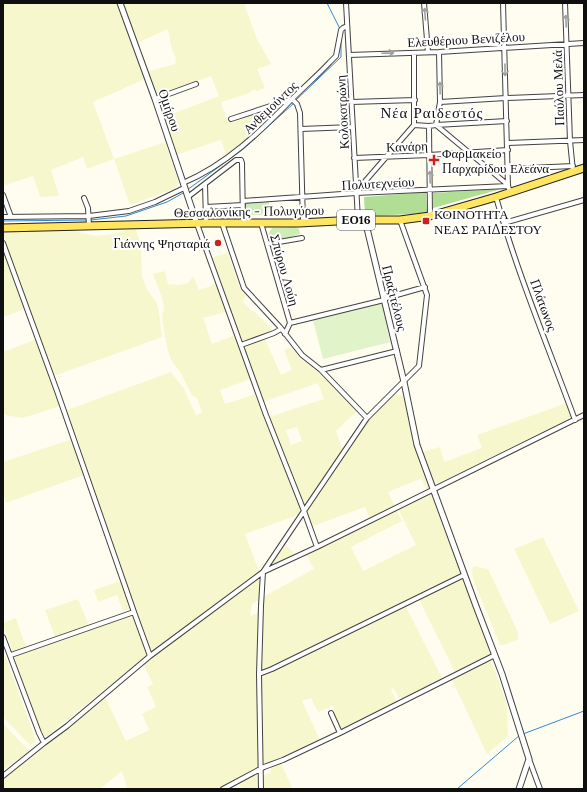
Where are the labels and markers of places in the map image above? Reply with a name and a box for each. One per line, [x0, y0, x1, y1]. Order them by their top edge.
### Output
place label: Φαρμακείο Παρχαρίδου Ελεάνα [442, 145, 549, 177]
marker: Φαρμακείο Παρχαρίδου Ελεάνα [429, 155, 439, 165]
place label: ΚΟΙΝΟΤΗΤΑ ΝΕΑΣ ΡΑΙΔΕΣΤΟΥ [434, 206, 542, 238]
marker: ΚΟΙΝΟΤΗΤΑ ΝΕΑΣ ΡΑΙΔΕΣΤΟΥ [421, 216, 431, 226]
place label: Γιάννης Ψησταριά [113, 235, 210, 252]
marker: Γιάννης Ψησταριά [213, 238, 223, 248]

